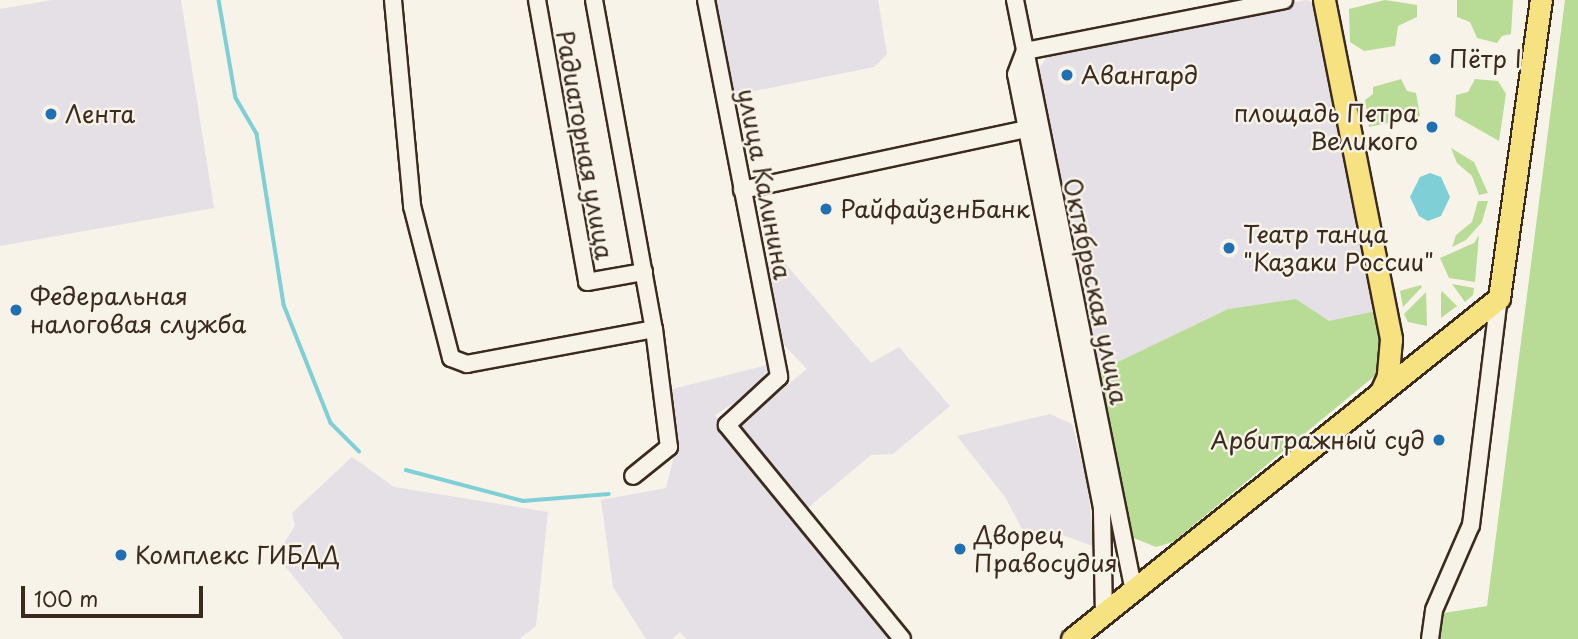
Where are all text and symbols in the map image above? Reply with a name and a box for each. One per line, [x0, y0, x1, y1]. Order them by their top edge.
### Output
street label: Радиаторная улица [551, 27, 619, 263]
place label: Пётр I [1449, 45, 1522, 73]
marker: Пётр I [1427, 51, 1443, 67]
place label: Авангард [1081, 61, 1198, 89]
marker: Авангард [1059, 67, 1075, 83]
street label: улица Калинина [732, 86, 798, 282]
place label: площадь Петра Великого [1234, 99, 1418, 155]
place label: Лента [65, 100, 135, 128]
marker: Лента [43, 106, 59, 122]
marker: площадь Петра Великого [1424, 119, 1440, 135]
street label: Октябрьская улица [1058, 174, 1134, 408]
place label: РайфайзенБанк [840, 195, 1030, 223]
marker: РайфайзенБанк [818, 201, 834, 217]
place label: Театр танца "Казаки России" [1243, 220, 1435, 276]
marker: Театр танца "Казаки России" [1221, 240, 1237, 256]
place label: Федеральная налоговая служба [30, 282, 247, 338]
marker: Федеральная налоговая служба [8, 302, 24, 318]
place label: Арбитражный суд [1210, 426, 1425, 454]
marker: Арбитражный суд [1431, 432, 1447, 448]
place label: Дворец Правосудия [974, 521, 1118, 577]
place label: Комплекс ГИБДД [135, 541, 340, 569]
marker: Дворец Правосудия [952, 541, 968, 557]
marker: Комплекс ГИБДД [113, 547, 129, 563]
scale bar [24, 572, 206, 616]
text: 100 m [34, 582, 98, 614]

